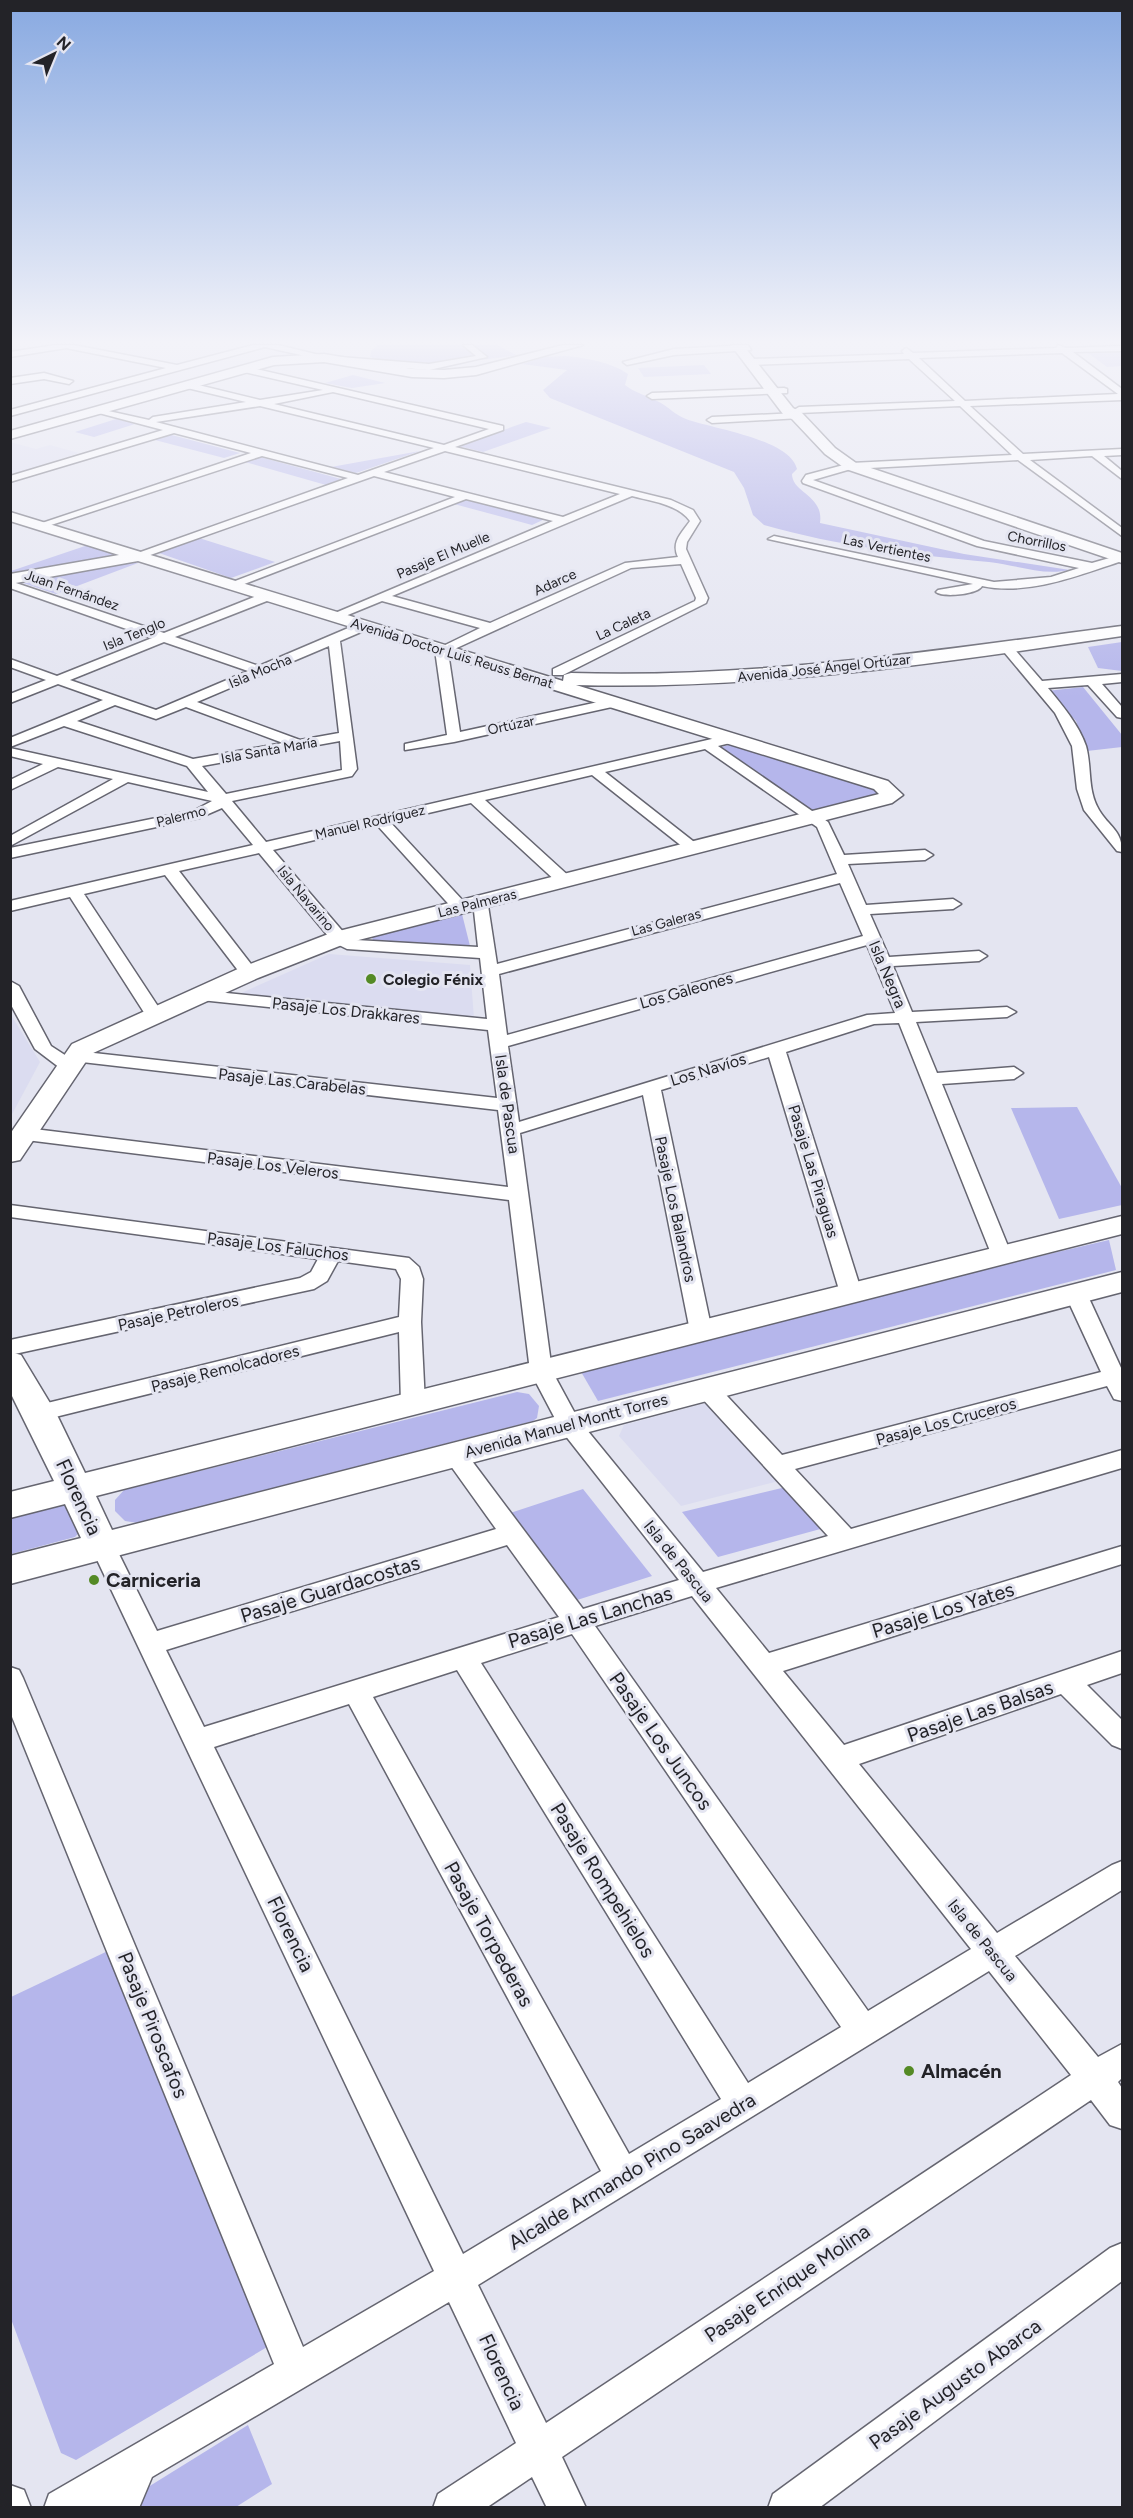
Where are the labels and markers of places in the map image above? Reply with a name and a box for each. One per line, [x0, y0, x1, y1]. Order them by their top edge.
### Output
place label: Colegio Fénix [383, 970, 484, 989]
marker: Colegio Fénix [364, 972, 378, 986]
place label: Carniceria [106, 1568, 201, 1592]
marker: Carniceria [87, 1573, 101, 1587]
place label: Almacén [921, 2059, 1002, 2083]
marker: Almacén [902, 2064, 916, 2078]

